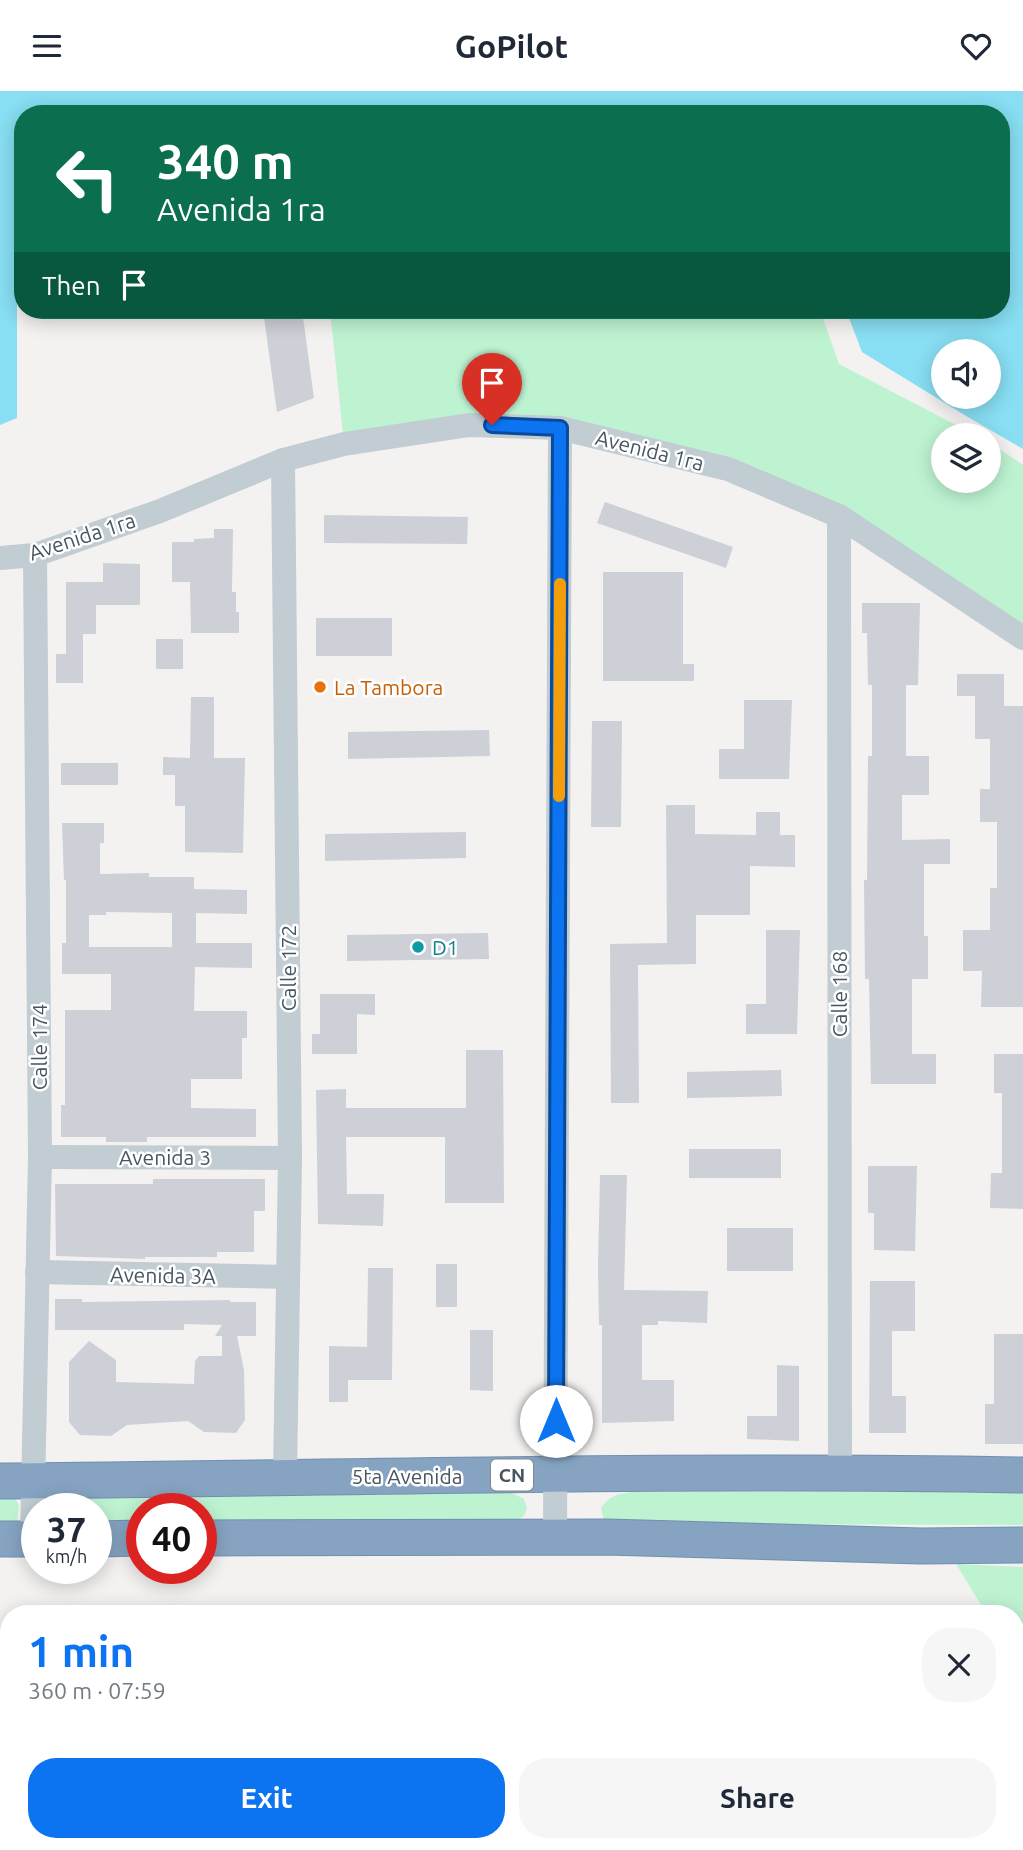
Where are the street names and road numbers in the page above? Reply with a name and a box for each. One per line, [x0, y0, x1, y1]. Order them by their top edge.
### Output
street label: Avenida 1ra [593, 425, 707, 475]
street label: Avenida 1ra [26, 507, 138, 565]
street label: Calle 172 [276, 925, 300, 1011]
street label: Calle 168 [827, 951, 851, 1037]
street label: Calle 174 [27, 1004, 51, 1090]
street label: Avenida 3 [119, 1145, 211, 1169]
street label: Avenida 3A [110, 1262, 216, 1288]
road number: CN [491, 1459, 533, 1491]
street label: 5ta Avenida [351, 1464, 463, 1488]

